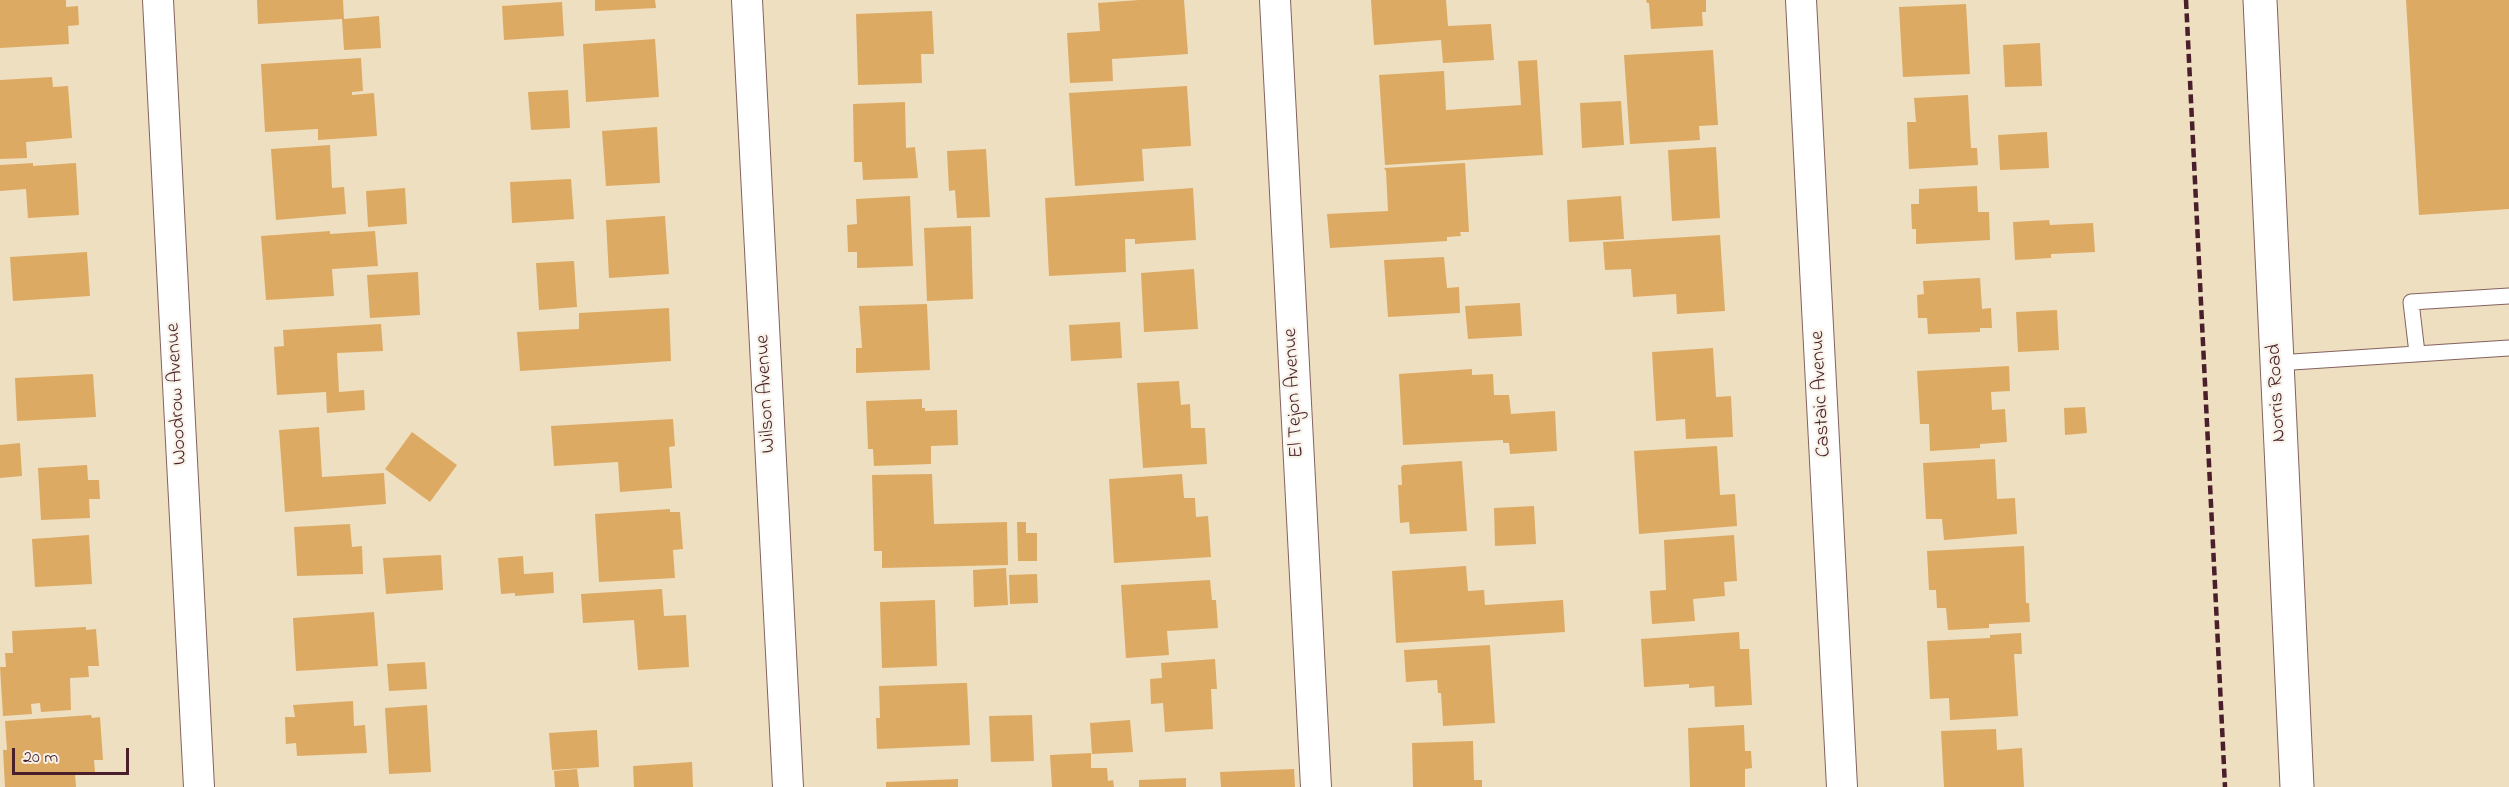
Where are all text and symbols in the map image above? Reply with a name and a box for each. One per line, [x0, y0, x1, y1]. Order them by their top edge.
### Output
street label: Woodrow Avenue [162, 322, 194, 466]
street label: El Tejon Avenue [1280, 327, 1310, 459]
street label: Castaic Avenue [1807, 330, 1837, 458]
street label: Wilson Avenue [752, 334, 782, 454]
street label: Norris Road [2263, 343, 2293, 443]
scale bar [15, 736, 132, 774]
text: 20 m [23, 745, 58, 771]

